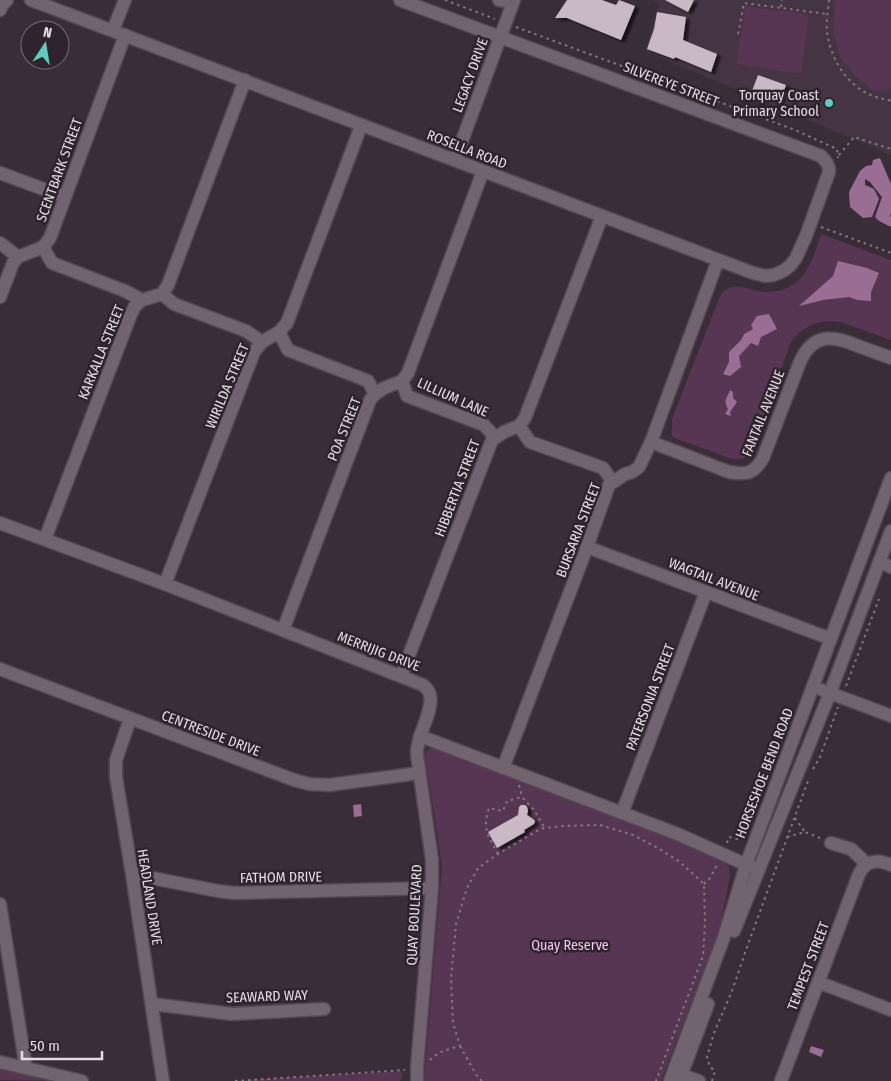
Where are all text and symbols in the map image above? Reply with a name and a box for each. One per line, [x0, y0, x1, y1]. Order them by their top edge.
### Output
north arrow [20, 20, 70, 70]
text: N [42, 24, 53, 42]
street label: LEGACY DRIVE [449, 35, 492, 115]
street label: SILVEREYE STREET [621, 58, 721, 111]
place label: Torquay Coast Primary School [733, 87, 819, 120]
marker: Torquay Coast Primary School [823, 97, 835, 109]
street label: SCENTBARK STREET [33, 115, 86, 224]
street label: ROSELLA ROAD [424, 126, 509, 173]
street label: KARKALLA STREET [75, 302, 128, 402]
street label: WIRILDA STREET [202, 341, 253, 431]
street label: FANTAIL AVENUE [738, 367, 789, 459]
street label: LILLIUM LANE [415, 374, 491, 421]
street label: POA STREET [324, 394, 365, 463]
street label: HIBBERTIA STREET [431, 437, 484, 539]
street label: BURSARIA STREET [553, 480, 604, 580]
street label: WAGTAIL AVENUE [666, 554, 762, 605]
street label: MERRIJIG DRIVE [335, 628, 423, 675]
street label: PATERSONIA STREET [622, 641, 679, 753]
street label: HORSESHOE BEND ROAD [732, 706, 797, 841]
street label: CENTRESIDE DRIVE [159, 707, 263, 760]
street label: HEADLAND DRIVE [134, 848, 166, 947]
street label: QUAY BOULEVARD [403, 864, 426, 966]
street label: FATHOM DRIVE [240, 868, 323, 887]
street label: TEMPEST STREET [784, 919, 833, 1013]
park label: Quay Reserve [531, 937, 609, 954]
street label: SEAWARD WAY [226, 987, 308, 1006]
scale bar [22, 1028, 102, 1060]
text: 50 m [30, 1037, 60, 1055]

